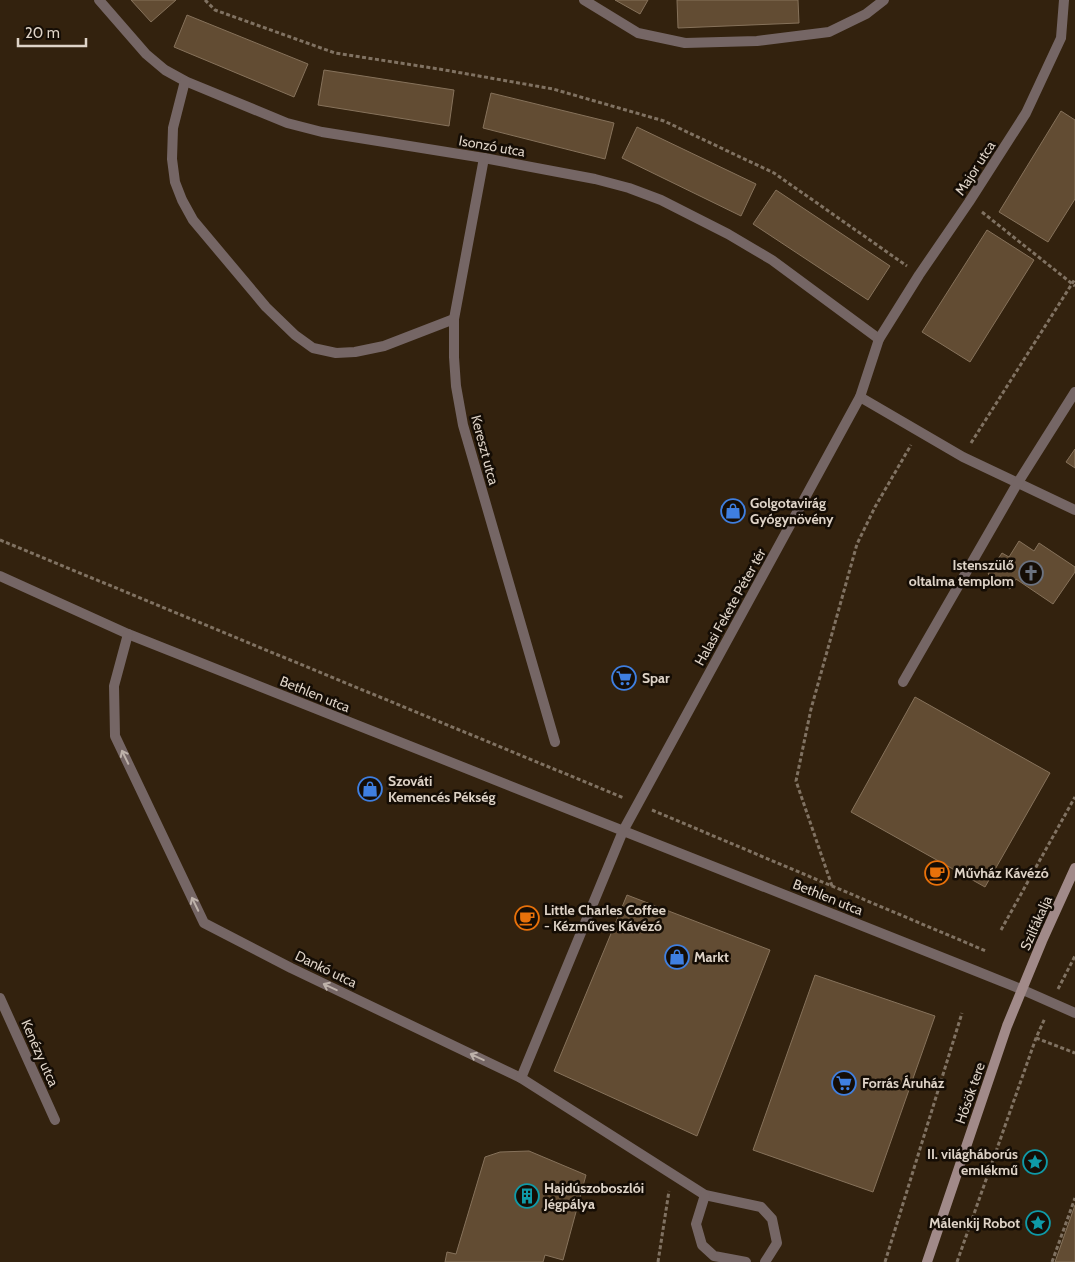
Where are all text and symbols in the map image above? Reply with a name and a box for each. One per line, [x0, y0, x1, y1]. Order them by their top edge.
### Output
scale bar [18, 15, 85, 47]
text: 20 m [25, 24, 60, 42]
street label: Isonzó utca [457, 131, 527, 161]
street label: Major utca [951, 137, 999, 199]
street label: Kereszt utca [467, 413, 503, 487]
place label: Golgotavirág Gyógynövény [750, 494, 834, 528]
shop icon: Golgotavirág Gyógynövény [720, 498, 746, 524]
street label: Halasi Fekete Péter tér [690, 545, 770, 669]
place label: Istenszülő oltalma templom [909, 556, 1014, 590]
church icon: Istenszülő oltalma templom [1018, 560, 1044, 586]
supermarket icon: Spar [611, 665, 637, 691]
place label: Spar [642, 669, 670, 687]
street label: Bethlen utca [277, 672, 353, 716]
one-way arrow [119, 750, 129, 765]
place label: Szováti Kemencés Pékség [388, 772, 496, 806]
shop icon: Szováti Kemencés Pékség [357, 776, 383, 802]
cafe icon: Művház Kávézó [924, 860, 950, 886]
place label: Művház Kávézó [954, 864, 1049, 882]
street label: Bethlen utca [790, 875, 866, 919]
street label: Szilfákalja [1016, 893, 1056, 953]
one-way arrow [190, 896, 200, 911]
place label: Little Charles Coffee - Kézműves Kávézó [544, 901, 666, 935]
cafe icon: Little Charles Coffee - Kézműves Kávézó [514, 905, 540, 931]
shop icon: Markt [664, 944, 690, 970]
street label: Dankó utca [292, 946, 360, 992]
place label: Markt [694, 948, 729, 966]
one-way arrow [323, 981, 338, 991]
street label: Kenézy utca [17, 1017, 63, 1090]
one-way arrow [470, 1051, 485, 1061]
street label: Hősök tere [951, 1060, 989, 1126]
supermarket icon: Forrás Áruház [831, 1070, 857, 1096]
place label: Forrás Áruház [862, 1074, 945, 1092]
place label: II. világháborús emlékmű [927, 1145, 1018, 1179]
place icon: II. világháborús emlékmű [1022, 1149, 1048, 1175]
place label: Hajdúszoboszlói Jégpálya [543, 1179, 644, 1213]
building icon: Hajdúszoboszlói Jégpálya [514, 1183, 540, 1209]
place icon: Málenkij Robot [1025, 1210, 1051, 1236]
place label: Málenkij Robot [929, 1214, 1020, 1232]

